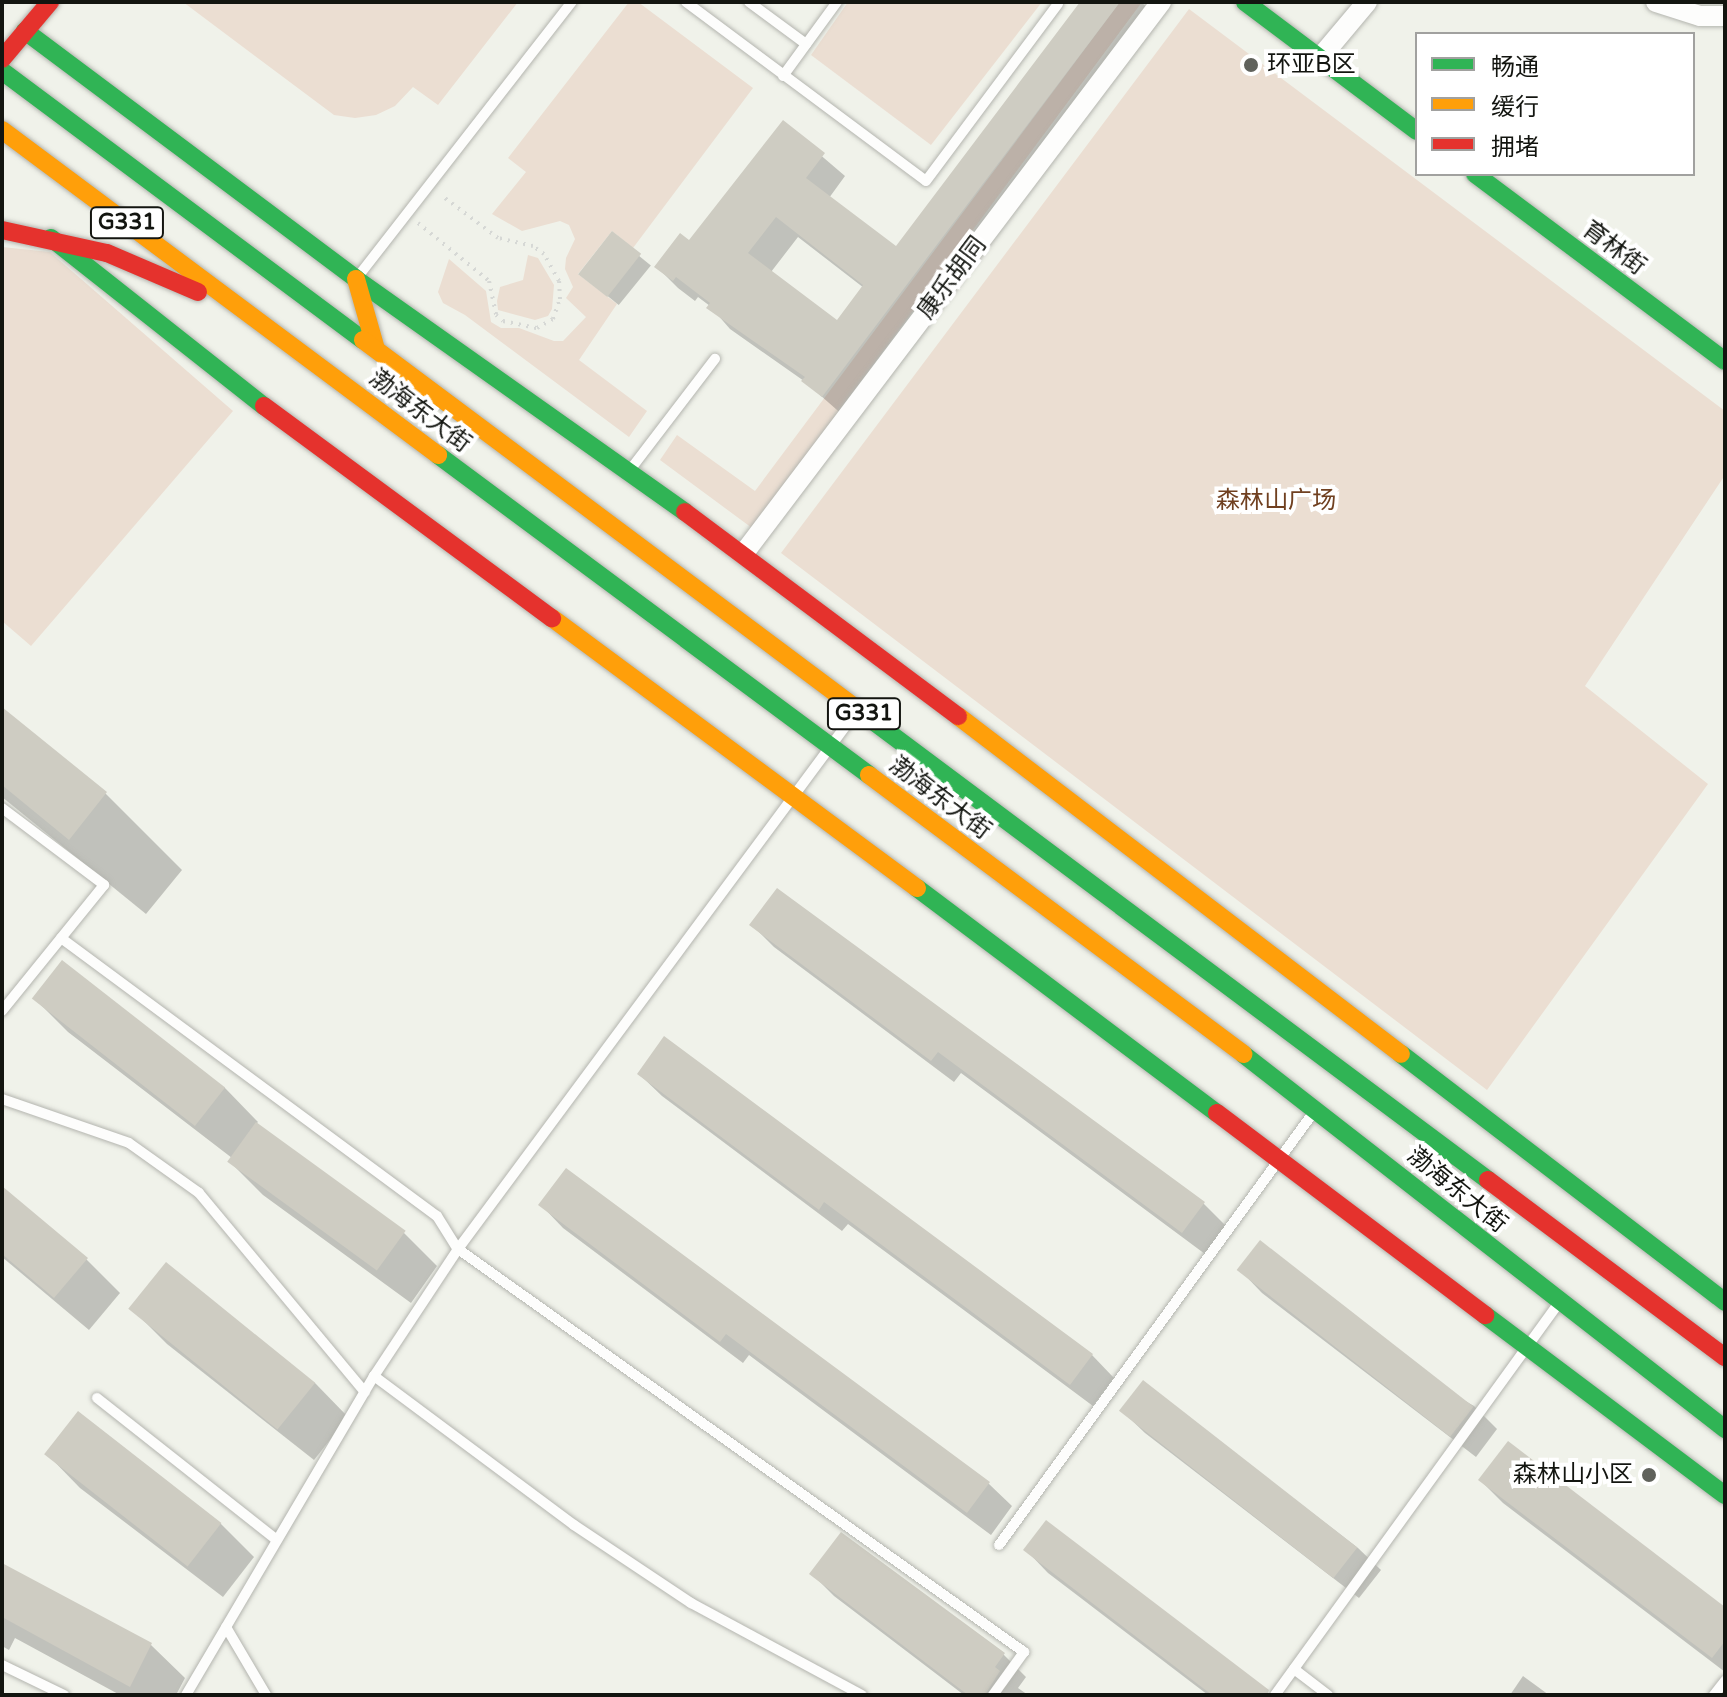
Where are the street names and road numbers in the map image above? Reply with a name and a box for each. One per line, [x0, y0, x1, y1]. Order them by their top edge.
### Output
road number: G331 [89, 205, 165, 241]
street label: 育林街 [1577, 215, 1651, 281]
street label: 康乐胡同 [912, 231, 992, 325]
street label: 渤海东大街 [363, 363, 477, 459]
road number: G331 [826, 696, 902, 732]
street label: 渤海东大街 [883, 750, 997, 846]
street label: 渤海东大街 [1401, 1141, 1513, 1239]

